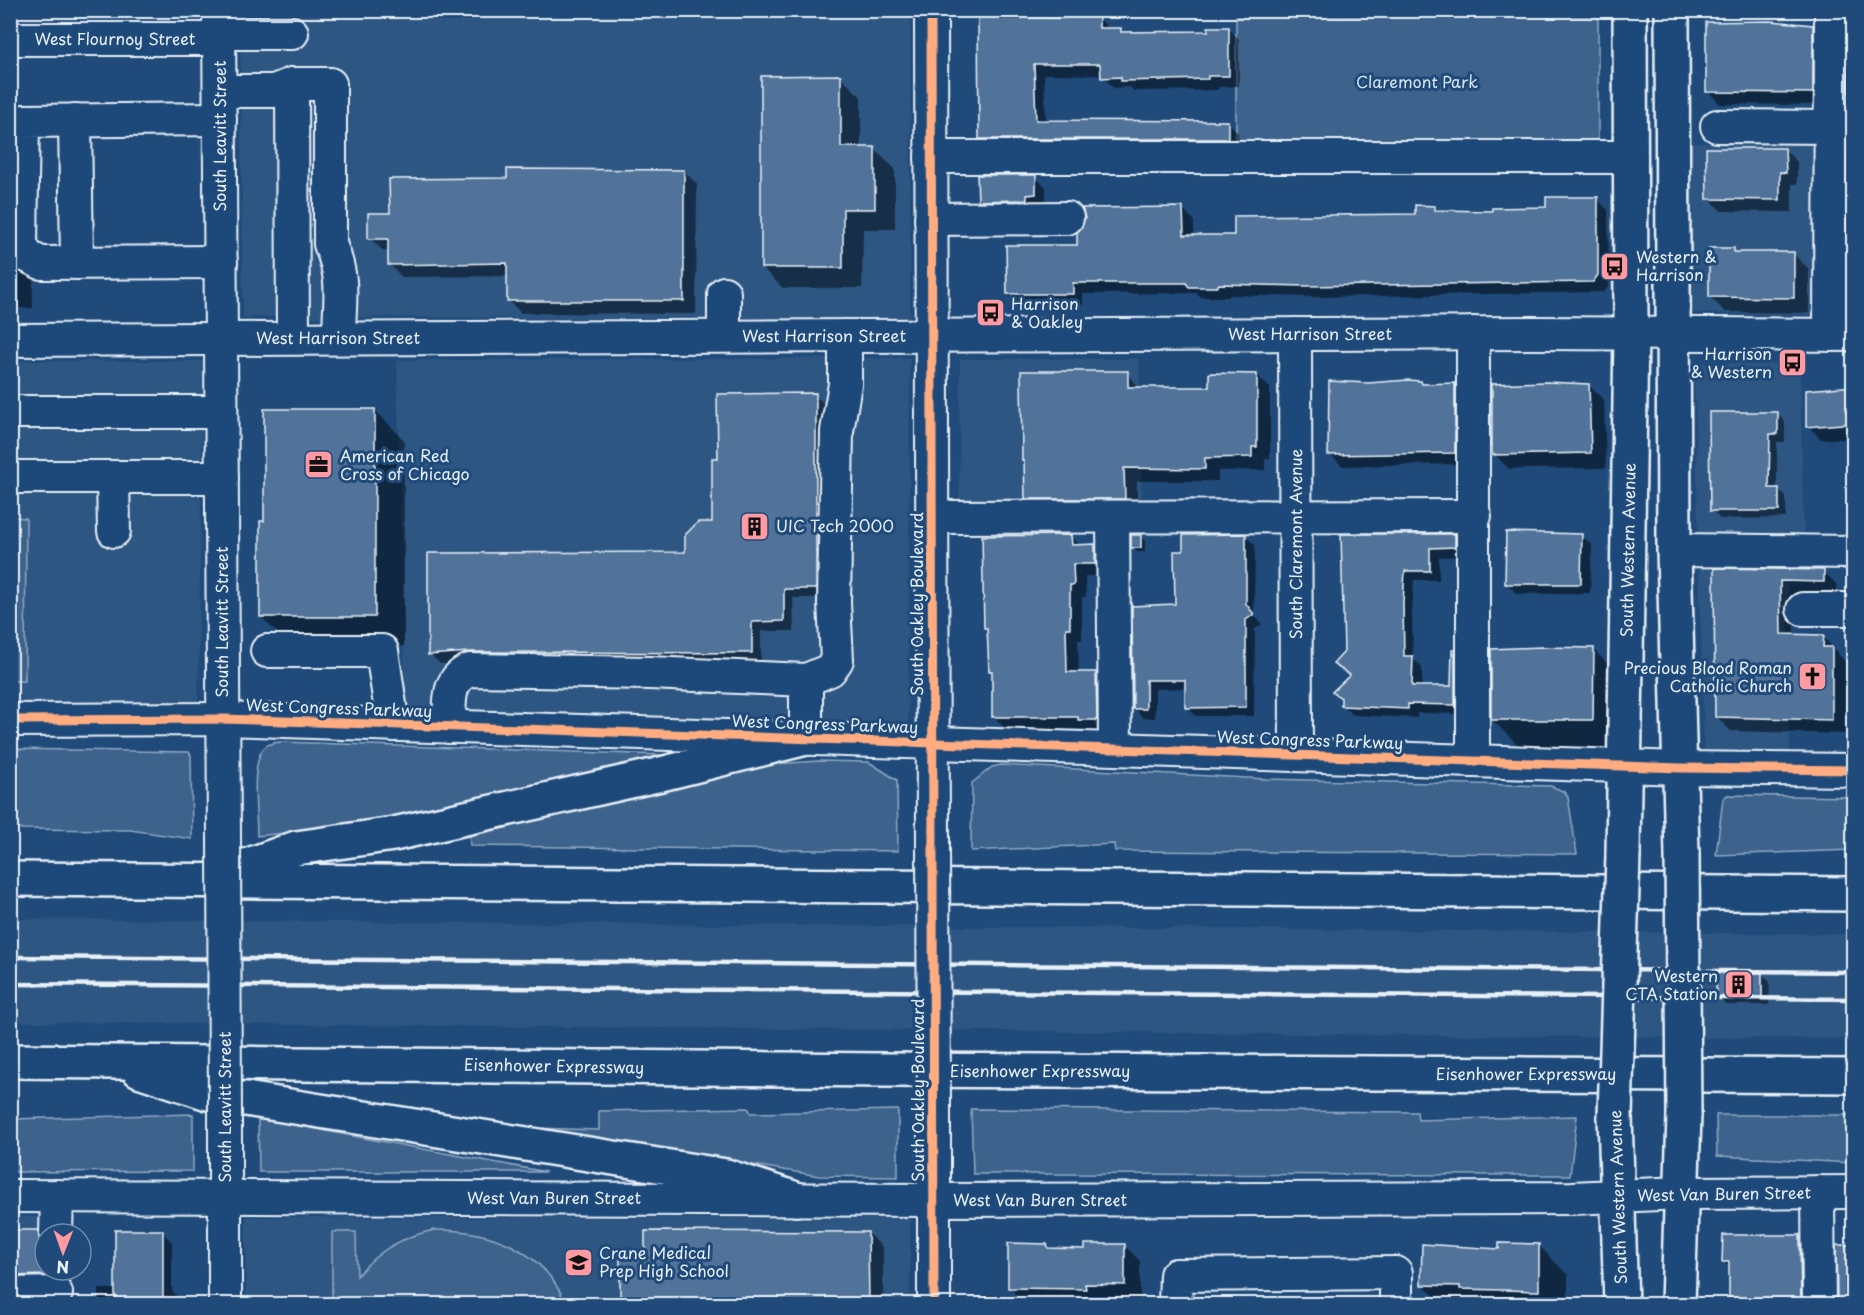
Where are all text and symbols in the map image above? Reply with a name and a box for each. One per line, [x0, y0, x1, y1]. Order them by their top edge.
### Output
street label: West Flournoy Street [35, 26, 196, 50]
street label: South Leavitt Street [207, 60, 231, 212]
park label: Claremont Park [1356, 69, 1478, 93]
place label: Western & Harrison [1636, 244, 1717, 286]
bus stop icon: Western & Harrison [1599, 250, 1631, 282]
place label: Harrison & Oakley [1011, 291, 1083, 333]
bus stop icon: Harrison & Oakley [974, 297, 1006, 329]
street label: West Harrison Street [1228, 321, 1392, 345]
street label: West Harrison Street [742, 323, 906, 347]
street label: West Harrison Street [256, 325, 420, 349]
place label: Harrison & Western [1691, 341, 1772, 383]
bus stop icon: Harrison & Western [1777, 347, 1809, 379]
place label: American Red Cross of Chicago [340, 443, 470, 485]
street label: South Claremont Avenue [1283, 448, 1307, 639]
office icon: American Red Cross of Chicago [303, 449, 335, 481]
street label: South Western Avenue [1613, 462, 1641, 637]
building icon: UIC Tech 2000 [739, 510, 771, 542]
street label: South Oakley Boulevard [904, 512, 928, 696]
place label: UIC Tech 2000 [776, 513, 894, 537]
street label: South Leavitt Street [209, 546, 233, 698]
place label: Precious Blood Roman Catholic Church [1624, 655, 1792, 697]
church icon: Precious Blood Roman Catholic Church [1797, 661, 1829, 693]
street label: West Congress Parkway [245, 692, 433, 722]
street label: West Congress Parkway [731, 708, 919, 738]
street label: West Congress Parkway [1216, 724, 1404, 754]
place label: Western CTA Station [1625, 963, 1718, 1005]
building icon: Western CTA Station [1723, 969, 1755, 1001]
street label: South Oakley Boulevard [905, 998, 929, 1182]
street label: South Leavitt Street [212, 1031, 236, 1183]
street label: Eisenhower Expressway [464, 1051, 644, 1079]
street label: Eisenhower Expressway [950, 1058, 1130, 1082]
street label: Eisenhower Expressway [1436, 1061, 1616, 1085]
street label: South Western Avenue [1602, 1109, 1632, 1285]
street label: West Van Buren Street [1637, 1179, 1812, 1207]
street label: West Van Buren Street [467, 1185, 641, 1209]
street label: West Van Buren Street [953, 1187, 1127, 1211]
north arrow [33, 1222, 93, 1282]
place label: Crane Medical Prep High School [599, 1240, 729, 1282]
school or university icon: Crane Medical Prep High School [562, 1246, 594, 1278]
text: N [56, 1256, 69, 1280]

